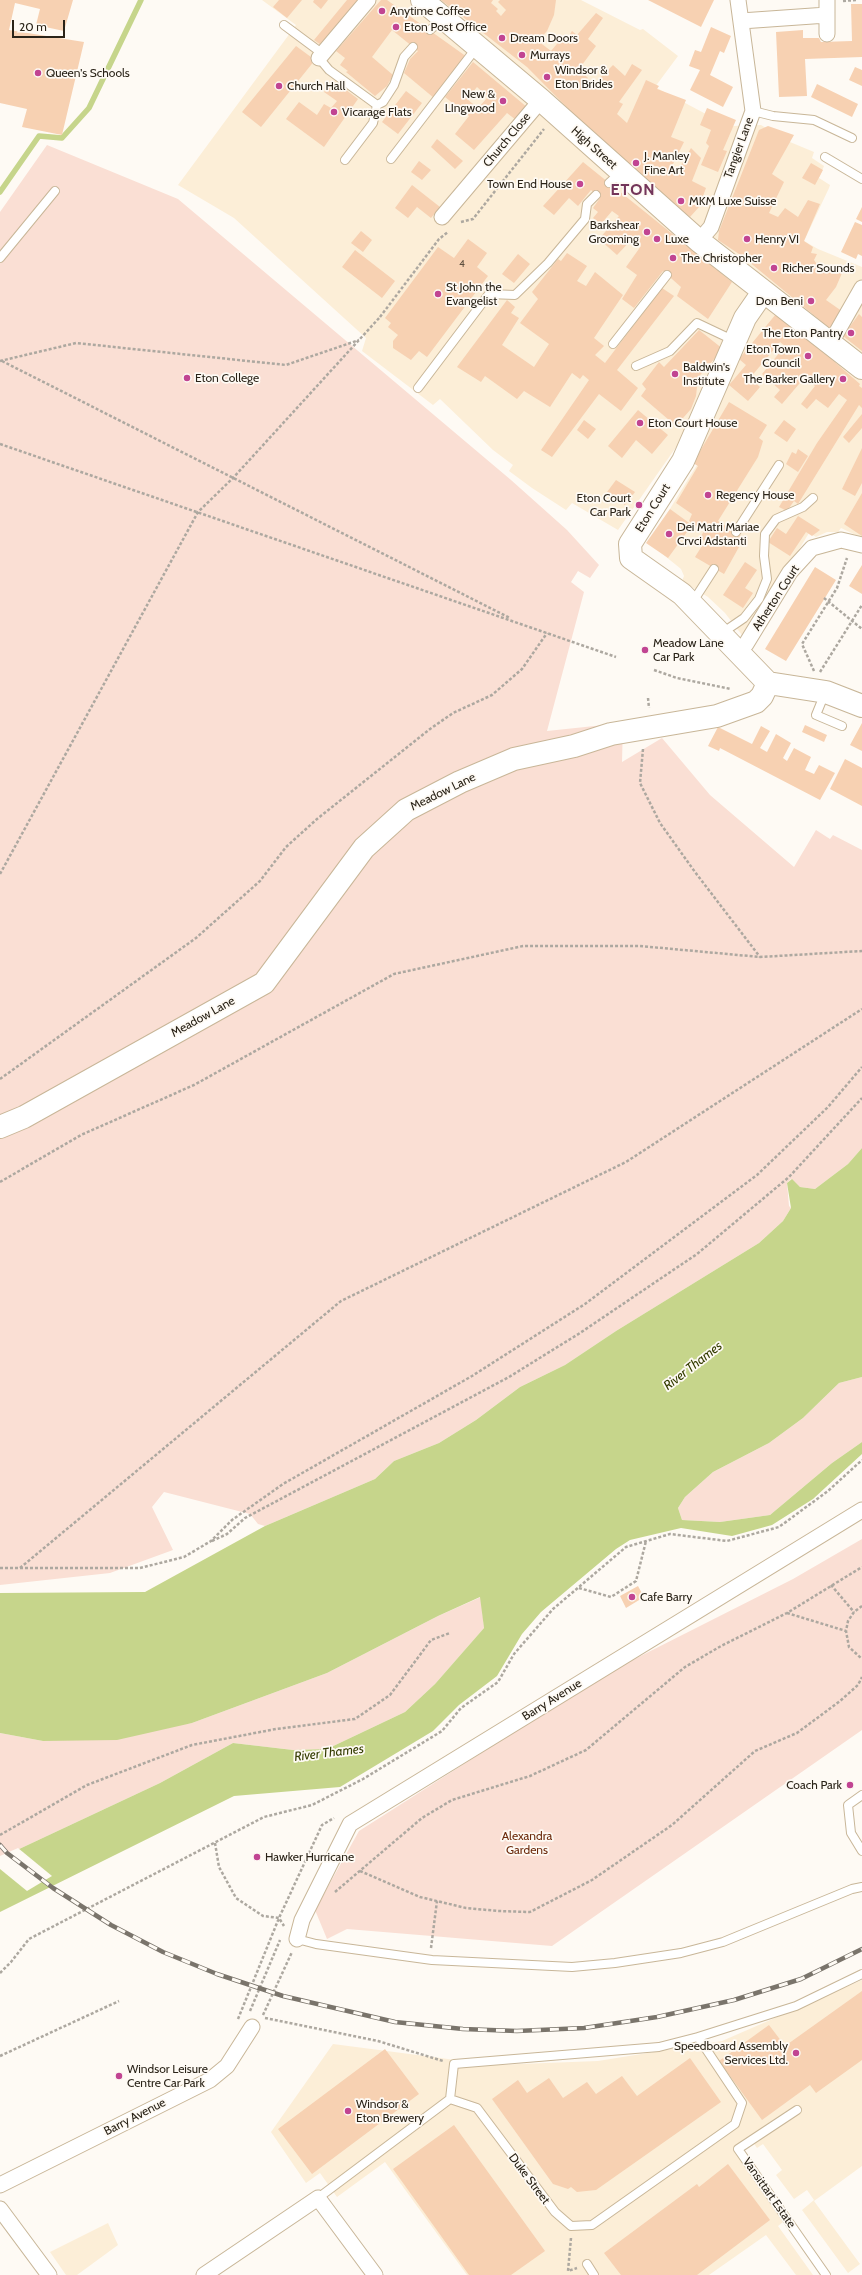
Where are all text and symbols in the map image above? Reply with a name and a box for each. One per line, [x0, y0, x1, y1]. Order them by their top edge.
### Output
place label: Anytime Coffee [390, 4, 470, 18]
marker: Anytime Coffee [377, 6, 387, 16]
scale bar [14, 12, 67, 38]
text: 20 m [19, 19, 47, 34]
place label: Eton Post Office [404, 20, 487, 34]
marker: Eton Post Office [391, 22, 401, 32]
place label: Dream Doors [510, 31, 578, 45]
marker: Dream Doors [497, 33, 507, 43]
place label: Murrays [530, 48, 570, 62]
marker: Murrays [517, 50, 527, 60]
place label: Windsor & Eton Brides [555, 63, 613, 91]
place label: Queen's Schools [46, 66, 130, 80]
marker: Queen's Schools [33, 68, 43, 78]
marker: Windsor & Eton Brides [542, 72, 552, 82]
place label: Church Hall [287, 79, 345, 93]
marker: Church Hall [274, 81, 284, 91]
place label: New & LIngwood [445, 87, 495, 115]
marker: New & LIngwood [498, 96, 508, 106]
place label: Vicarage Flats [342, 105, 412, 119]
marker: Vicarage Flats [329, 107, 339, 117]
street label: Church Close [480, 110, 534, 170]
street label: Tangier Lane [721, 115, 757, 181]
street label: High Street [568, 124, 620, 172]
place label: J. Manley Fine Art [644, 149, 689, 177]
marker: J. Manley Fine Art [631, 158, 641, 168]
place label: Town End House [487, 177, 572, 191]
marker: Town End House [575, 179, 585, 189]
district label: ETON [610, 180, 656, 200]
place label: MKM Luxe Suisse [689, 194, 776, 208]
marker: MKM Luxe Suisse [676, 196, 686, 206]
place label: Barkshear Grooming [588, 218, 639, 246]
marker: Barkshear Grooming [642, 227, 652, 237]
place label: Luxe [665, 232, 689, 246]
place label: Henry VI [755, 232, 799, 246]
marker: Luxe [652, 234, 662, 244]
marker: Henry VI [742, 234, 752, 244]
place label: The Christopher [681, 251, 762, 265]
marker: The Christopher [668, 253, 678, 263]
house number: 4 [459, 258, 465, 270]
place label: Richer Sounds [782, 261, 855, 275]
marker: Richer Sounds [769, 263, 779, 273]
place label: St John the Evangelist [446, 280, 502, 308]
marker: St John the Evangelist [433, 289, 443, 299]
place label: Don Beni [756, 294, 803, 308]
marker: Don Beni [806, 296, 816, 306]
place label: The Eton Pantry [762, 326, 843, 340]
marker: The Eton Pantry [846, 328, 856, 338]
place label: Eton Town Council [746, 342, 800, 370]
marker: Eton Town Council [803, 351, 813, 361]
place label: Baldwin's Institute [683, 360, 730, 388]
marker: Baldwin's Institute [670, 369, 680, 379]
place label: Eton College [195, 371, 259, 385]
place label: The Barker Gallery [743, 372, 835, 386]
marker: Eton College [182, 373, 192, 383]
marker: The Barker Gallery [838, 374, 848, 384]
place label: Eton Court House [648, 416, 737, 430]
marker: Eton Court House [635, 418, 645, 428]
street label: Eton Court [632, 481, 674, 535]
place label: Regency House [716, 488, 794, 502]
marker: Regency House [703, 490, 713, 500]
place label: Eton Court Car Park [577, 491, 631, 519]
marker: Eton Court Car Park [634, 500, 644, 510]
place label: Dei Matri Mariae Crvci Adstanti [677, 520, 759, 548]
marker: Dei Matri Mariae Crvci Adstanti [664, 529, 674, 539]
street label: Atherton Court [749, 562, 803, 634]
place label: Meadow Lane Car Park [653, 636, 724, 664]
marker: Meadow Lane Car Park [640, 645, 650, 655]
street label: Meadow Lane [408, 770, 478, 814]
street label: Meadow Lane [169, 994, 237, 1040]
water label: River Thames [661, 1338, 725, 1394]
place label: Cafe Barry [640, 1590, 692, 1604]
marker: Cafe Barry [627, 1592, 637, 1602]
street label: Barry Avenue [520, 1676, 584, 1724]
water label: River Thames [293, 1741, 365, 1765]
place label: Coach Park [786, 1778, 842, 1792]
marker: Coach Park [845, 1780, 855, 1790]
park label: Alexandra Gardens [502, 1829, 552, 1857]
place label: Hawker Hurricane [265, 1850, 354, 1864]
marker: Hawker Hurricane [252, 1852, 262, 1862]
place label: Speedboard Assembly Services Ltd. [674, 2039, 788, 2067]
marker: Speedboard Assembly Services Ltd. [791, 2048, 801, 2058]
place label: Windsor Leisure Centre Car Park [127, 2062, 208, 2090]
marker: Windsor Leisure Centre Car Park [114, 2071, 124, 2081]
street label: Barry Avenue [102, 2095, 168, 2139]
place label: Windsor & Eton Brewery [356, 2097, 424, 2125]
marker: Windsor & Eton Brewery [343, 2106, 353, 2116]
street label: Duke Street [505, 2151, 553, 2207]
street label: Vansittart Estate [739, 2155, 799, 2231]

